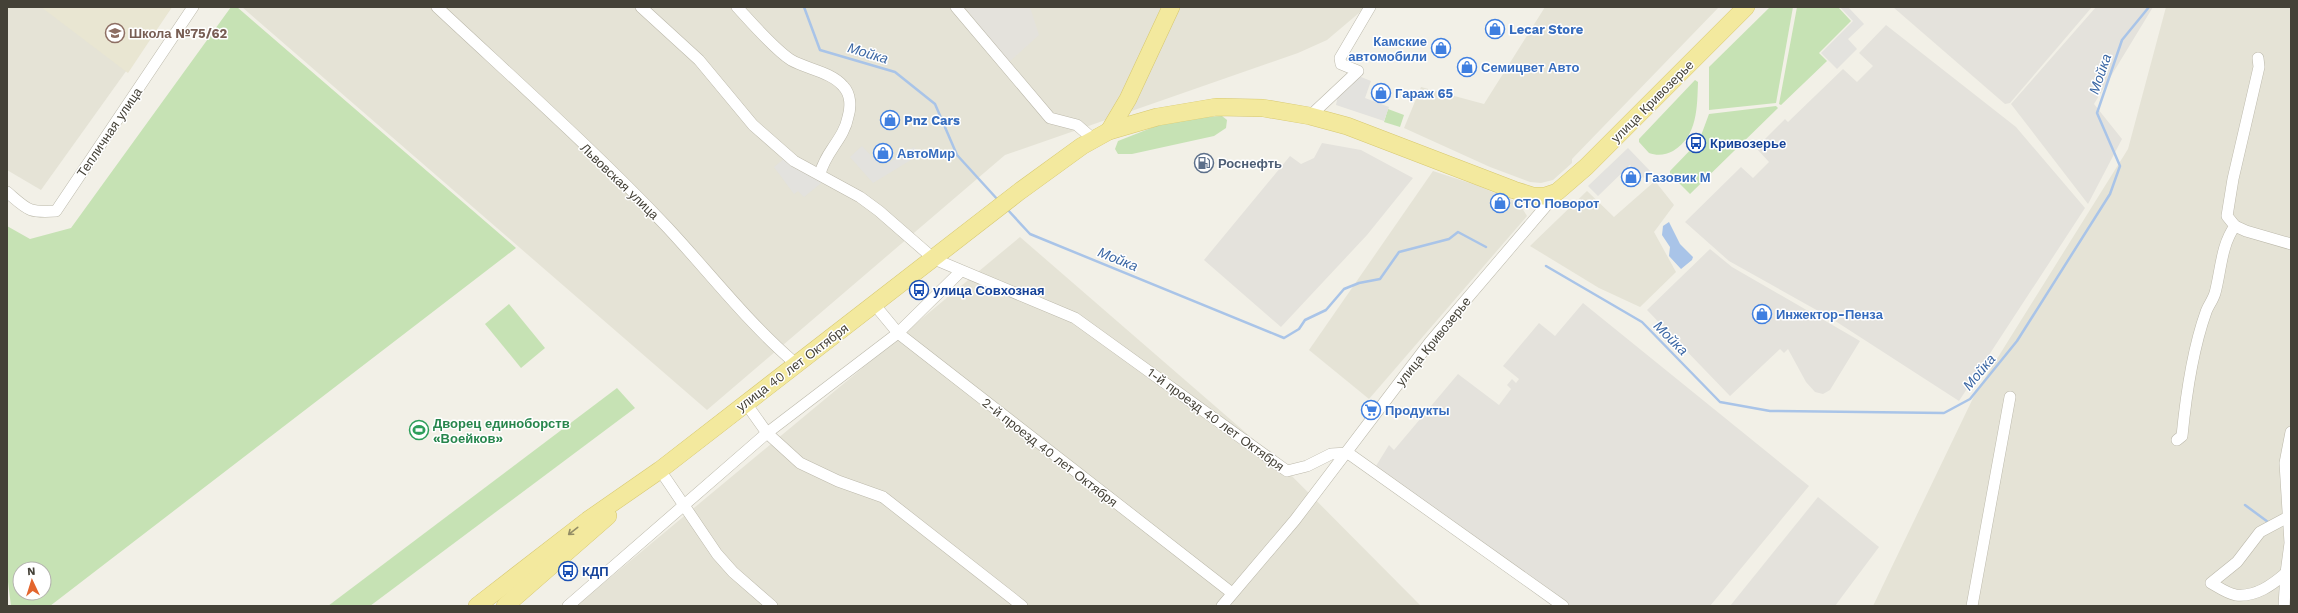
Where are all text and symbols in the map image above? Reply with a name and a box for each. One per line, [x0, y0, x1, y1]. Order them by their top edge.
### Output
shop icon: Lecar Store [1484, 18, 1506, 40]
school or university icon: Школа №75/62 [104, 22, 126, 44]
place label: Lecar Store [1509, 22, 1584, 37]
place label: Школа №75/62 [129, 26, 227, 41]
place label: Камские автомобили [1348, 34, 1427, 64]
shop icon: Камские автомобили [1430, 37, 1452, 59]
water label: Мойка [846, 39, 890, 67]
water label: Мойка [2086, 52, 2114, 96]
shop icon: Семицвет Авто [1456, 56, 1478, 78]
street label: улица Кривозерье [1608, 57, 1697, 146]
place label: Семицвет Авто [1481, 60, 1579, 75]
shop icon: Гараж 65 [1370, 82, 1392, 104]
street label: Тепличная улица [74, 84, 145, 180]
place label: Гараж 65 [1395, 86, 1454, 101]
shop icon: Pnz Cars [879, 109, 901, 131]
place label: Pnz Cars [904, 113, 960, 128]
bus stop icon: Кривозерье [1685, 132, 1707, 154]
place label: Кривозерье [1710, 136, 1786, 151]
street label: Львовская улица [577, 140, 662, 223]
shop icon: АвтоМир [872, 142, 894, 164]
place label: АвтоМир [897, 146, 955, 161]
fuel station icon: Роснефть [1193, 152, 1215, 174]
place label: Роснефть [1218, 156, 1282, 171]
shop icon: Газовик М [1620, 166, 1642, 188]
place label: Газовик М [1645, 170, 1711, 185]
shop icon: СТО Поворот [1489, 192, 1511, 214]
place label: СТО Поворот [1514, 196, 1599, 211]
water label: Мойка [1096, 244, 1140, 274]
bus stop icon: улица Совхозная [908, 279, 930, 301]
place label: улица Совхозная [933, 283, 1045, 298]
street label: улица Кривозерье [1393, 294, 1474, 389]
shop icon: Инжектор-Пенза [1751, 303, 1773, 325]
place label: Инжектор-Пенза [1776, 307, 1884, 322]
water label: Мойка [1651, 318, 1692, 359]
street label: улица 40 лет Октября [734, 321, 851, 414]
water label: Мойка [1959, 351, 1999, 393]
street label: 1-й проезд 40 лет Октября [1144, 365, 1287, 474]
street label: 2-й проезд 40 лет Октября [979, 395, 1120, 510]
supermarket icon: Продукты [1360, 399, 1382, 421]
place label: Продукты [1385, 403, 1450, 418]
place label: Дворец единоборств «Воейков» [433, 416, 570, 446]
sports icon: Дворец единоборств «Воейков» [408, 419, 430, 441]
one-way arrow [568, 527, 579, 536]
bus stop icon: КДП [557, 560, 579, 582]
north arrow [12, 561, 52, 601]
place label: КДП [582, 564, 609, 579]
text: N [27, 565, 36, 578]

